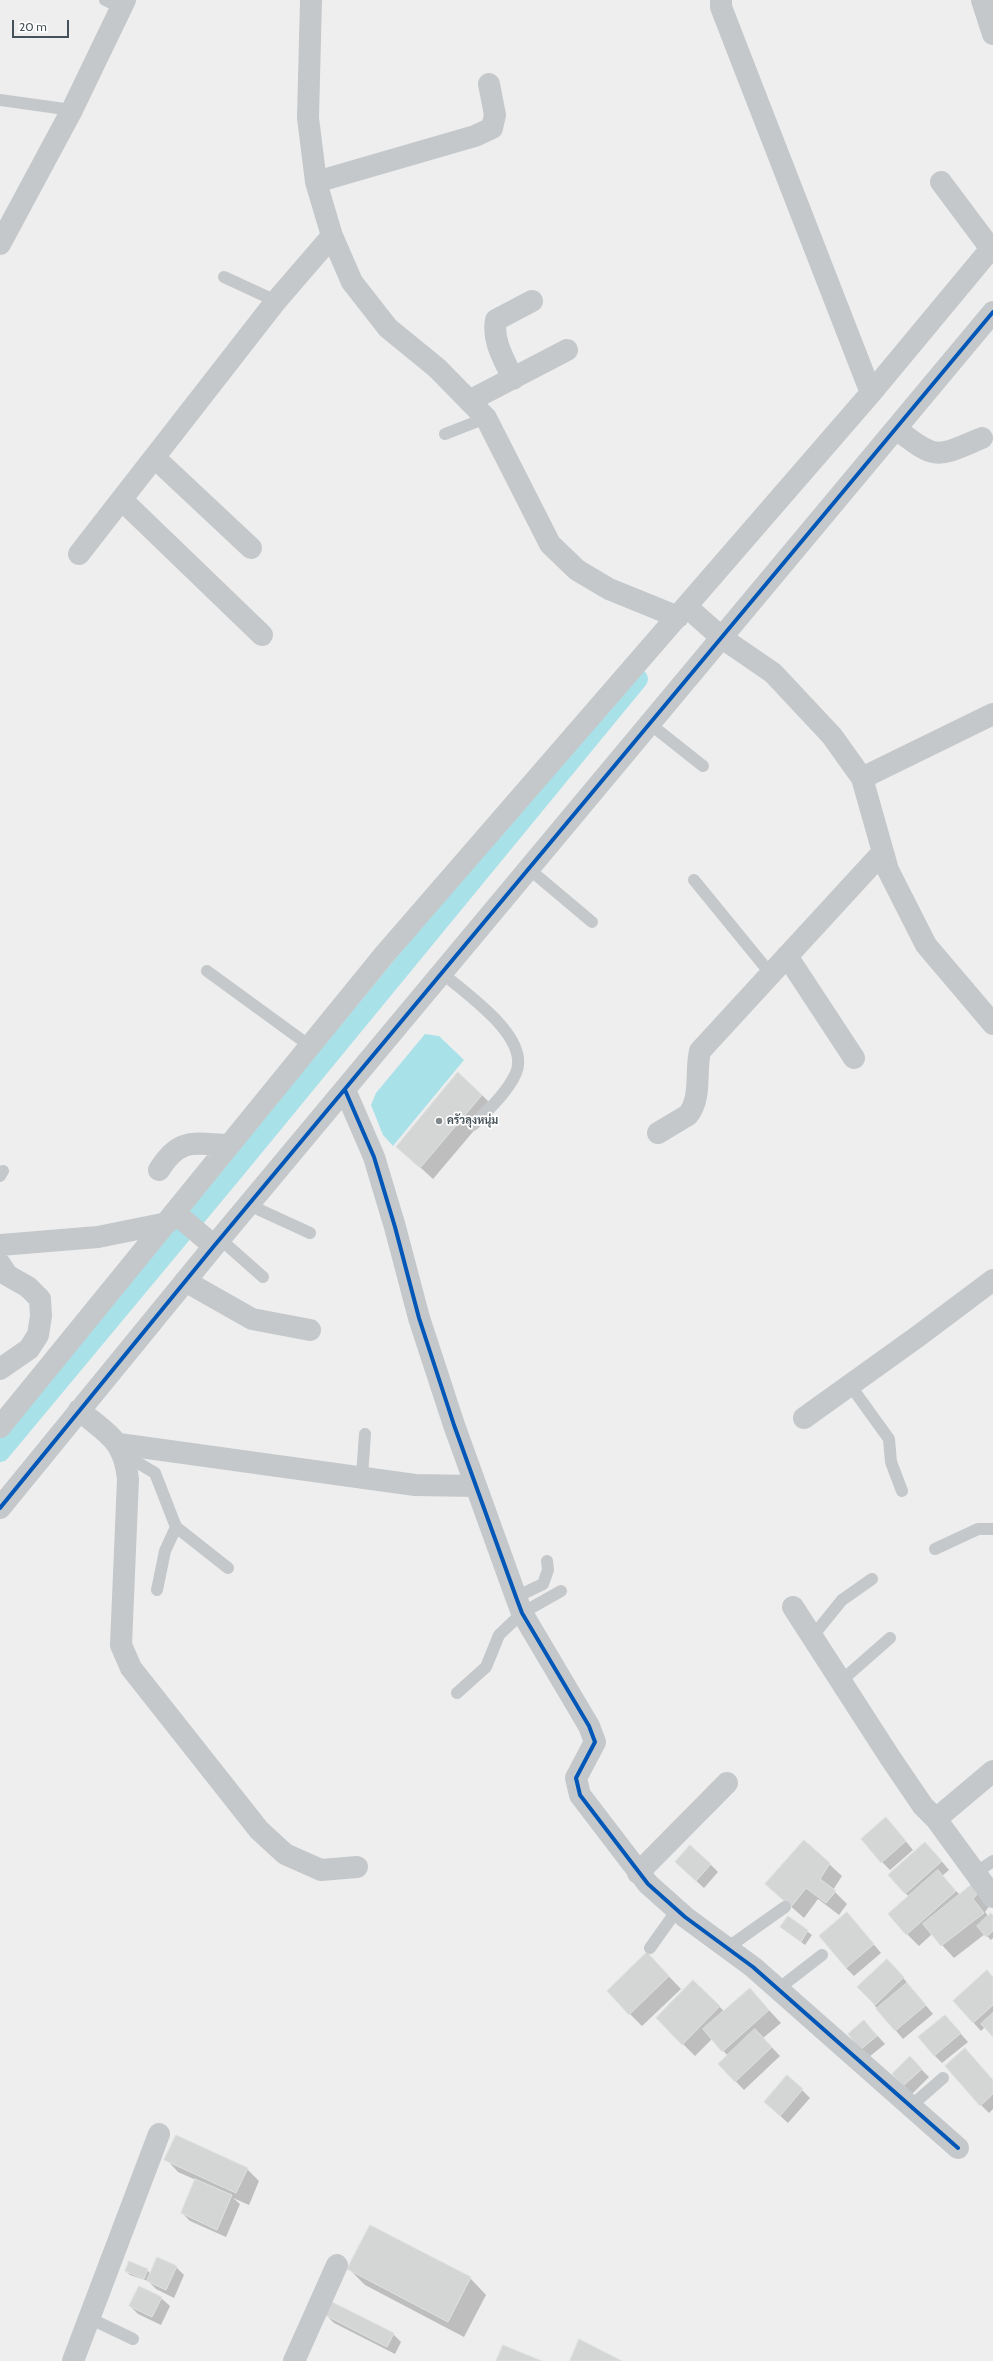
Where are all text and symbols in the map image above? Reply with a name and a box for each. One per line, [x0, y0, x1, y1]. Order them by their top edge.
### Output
scale bar [14, 12, 71, 38]
text: 20 m [19, 19, 47, 34]
place label: ครัวลุงหนุ่ม [447, 1114, 498, 1128]
marker: ครัวลุงหนุ่ม [434, 1116, 444, 1126]

